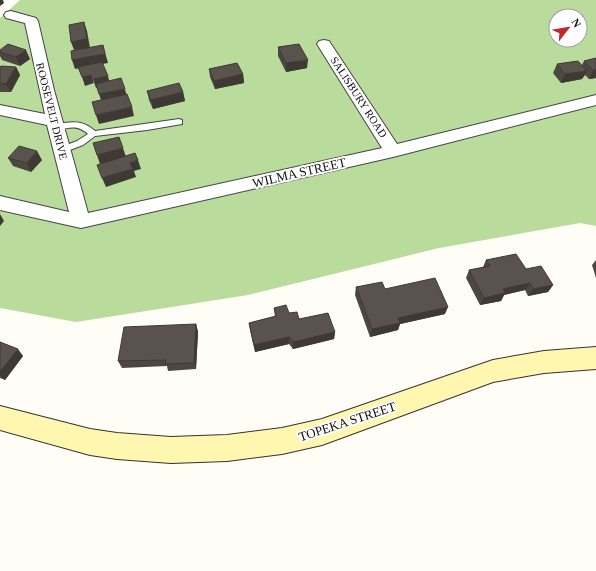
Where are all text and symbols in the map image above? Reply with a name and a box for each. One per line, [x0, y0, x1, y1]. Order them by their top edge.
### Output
north arrow [548, 8, 588, 48]
text: N [569, 16, 584, 29]
street label: SALISBURY ROAD [328, 54, 390, 140]
street label: ROOSEVELT DRIVE [34, 61, 70, 161]
street label: WILMA STREET [251, 154, 347, 191]
street label: TOPEKA STREET [297, 399, 398, 444]

